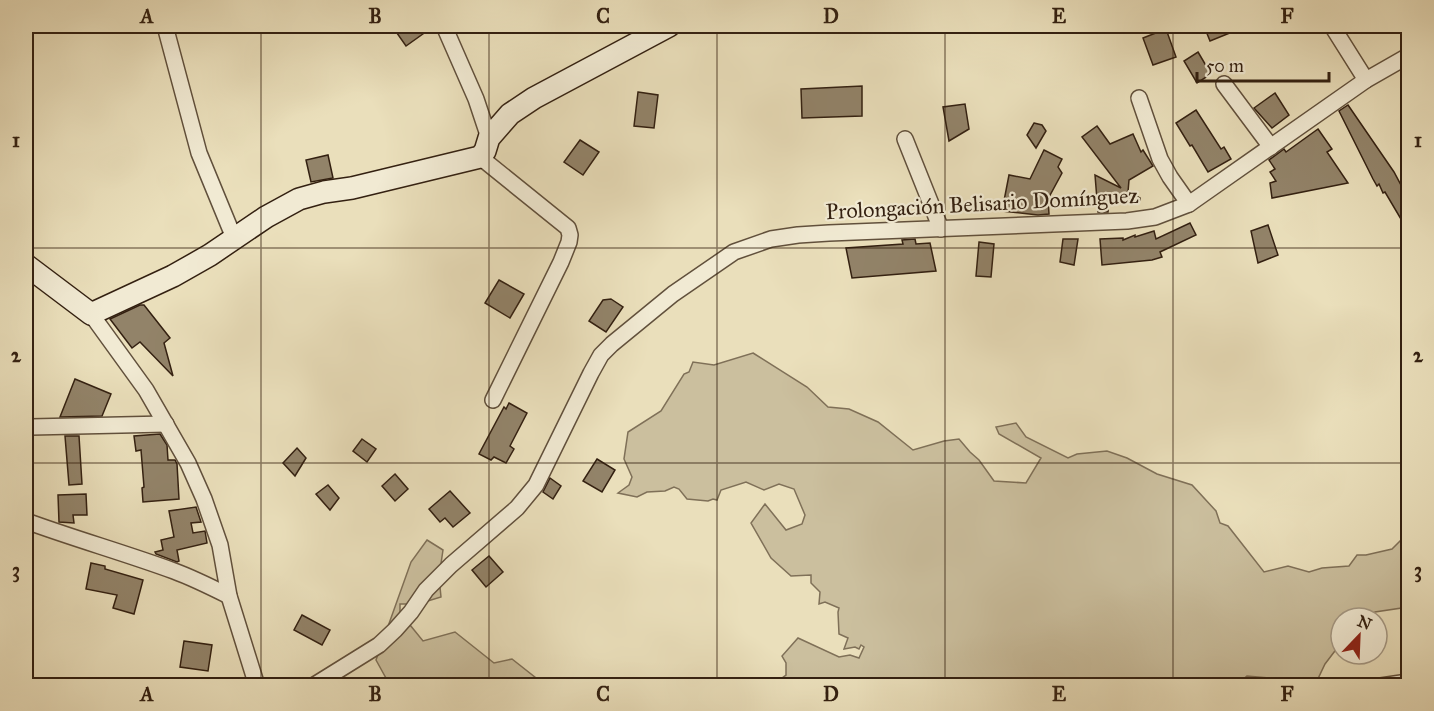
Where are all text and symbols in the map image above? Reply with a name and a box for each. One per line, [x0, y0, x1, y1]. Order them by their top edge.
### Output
text: A [138, 4, 154, 28]
text: B [368, 4, 382, 28]
text: C [596, 4, 610, 28]
text: D [823, 4, 839, 28]
text: E [1052, 4, 1067, 28]
text: F [1280, 4, 1294, 28]
scale bar [1197, 45, 1329, 83]
text: 50 m [1206, 55, 1244, 77]
text: 1 [12, 128, 20, 152]
text: 1 [1414, 128, 1422, 152]
street label: Prolongación Belisario Domínguez [825, 182, 1139, 225]
text: 2 [11, 343, 22, 367]
text: 2 [1413, 343, 1424, 367]
text: 3 [12, 558, 20, 583]
text: 3 [1414, 558, 1422, 583]
north arrow [1329, 606, 1389, 666]
text: N [1355, 611, 1375, 634]
text: A [138, 682, 154, 706]
text: B [368, 682, 382, 706]
text: C [596, 682, 610, 706]
text: D [823, 682, 839, 706]
text: E [1052, 682, 1067, 706]
text: F [1280, 682, 1294, 706]

